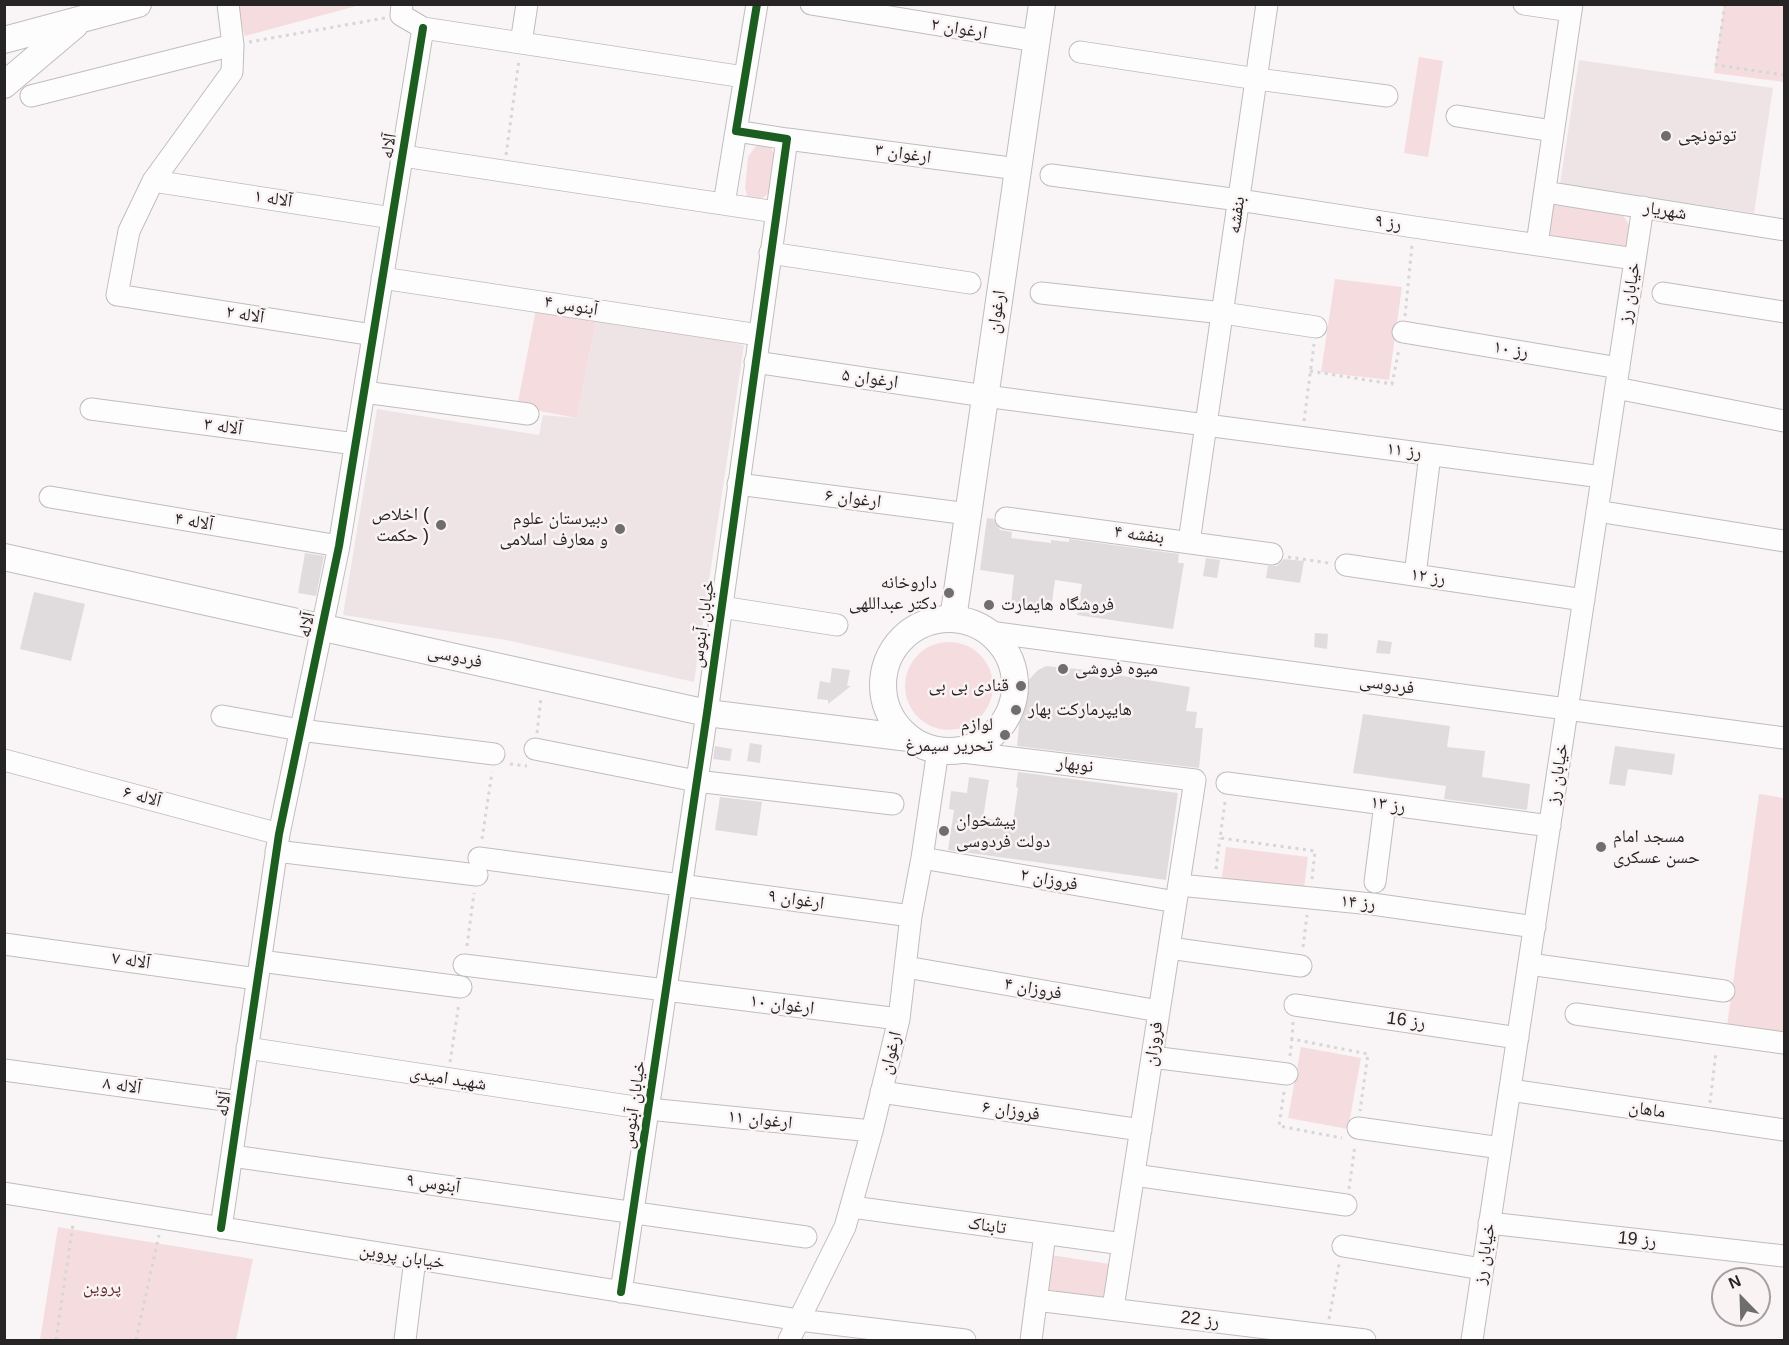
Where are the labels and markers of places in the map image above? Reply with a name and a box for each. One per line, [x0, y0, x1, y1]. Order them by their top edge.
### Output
place label: توتونچی [1678, 125, 1736, 147]
marker: توتونچی [1659, 129, 1673, 143]
place label: اخلاص ( حکمت ) [372, 504, 429, 546]
place label: دبیرستان علوم و معارف اسلامی [499, 508, 608, 550]
marker: اخلاص ( حکمت ) [434, 518, 448, 532]
marker: دبیرستان علوم و معارف اسلامی [613, 522, 627, 536]
place label: داروخانه دکتر عبداللهی [849, 572, 937, 614]
marker: داروخانه دکتر عبداللهی [942, 586, 956, 600]
place label: فروشگاه هایمارت [1001, 594, 1114, 616]
marker: فروشگاه هایمارت [982, 598, 996, 612]
place label: میوه فروشی [1075, 658, 1158, 680]
marker: میوه فروشی [1056, 662, 1070, 676]
place label: قنادی بی بی [928, 675, 1009, 697]
marker: قنادی بی بی [1014, 679, 1028, 693]
place label: هایپرمارکت بهار [1028, 699, 1132, 721]
marker: هایپرمارکت بهار [1009, 703, 1023, 717]
place label: لوازم تحریر سیمرغ [905, 714, 993, 756]
marker: لوازم تحریر سیمرغ [998, 728, 1012, 742]
place label: پیشخوان دولت فردوسی [956, 810, 1050, 852]
marker: پیشخوان دولت فردوسی [937, 824, 951, 838]
place label: مسجد امام حسن عسکری [1613, 826, 1700, 868]
marker: مسجد امام حسن عسکری [1594, 840, 1608, 854]

